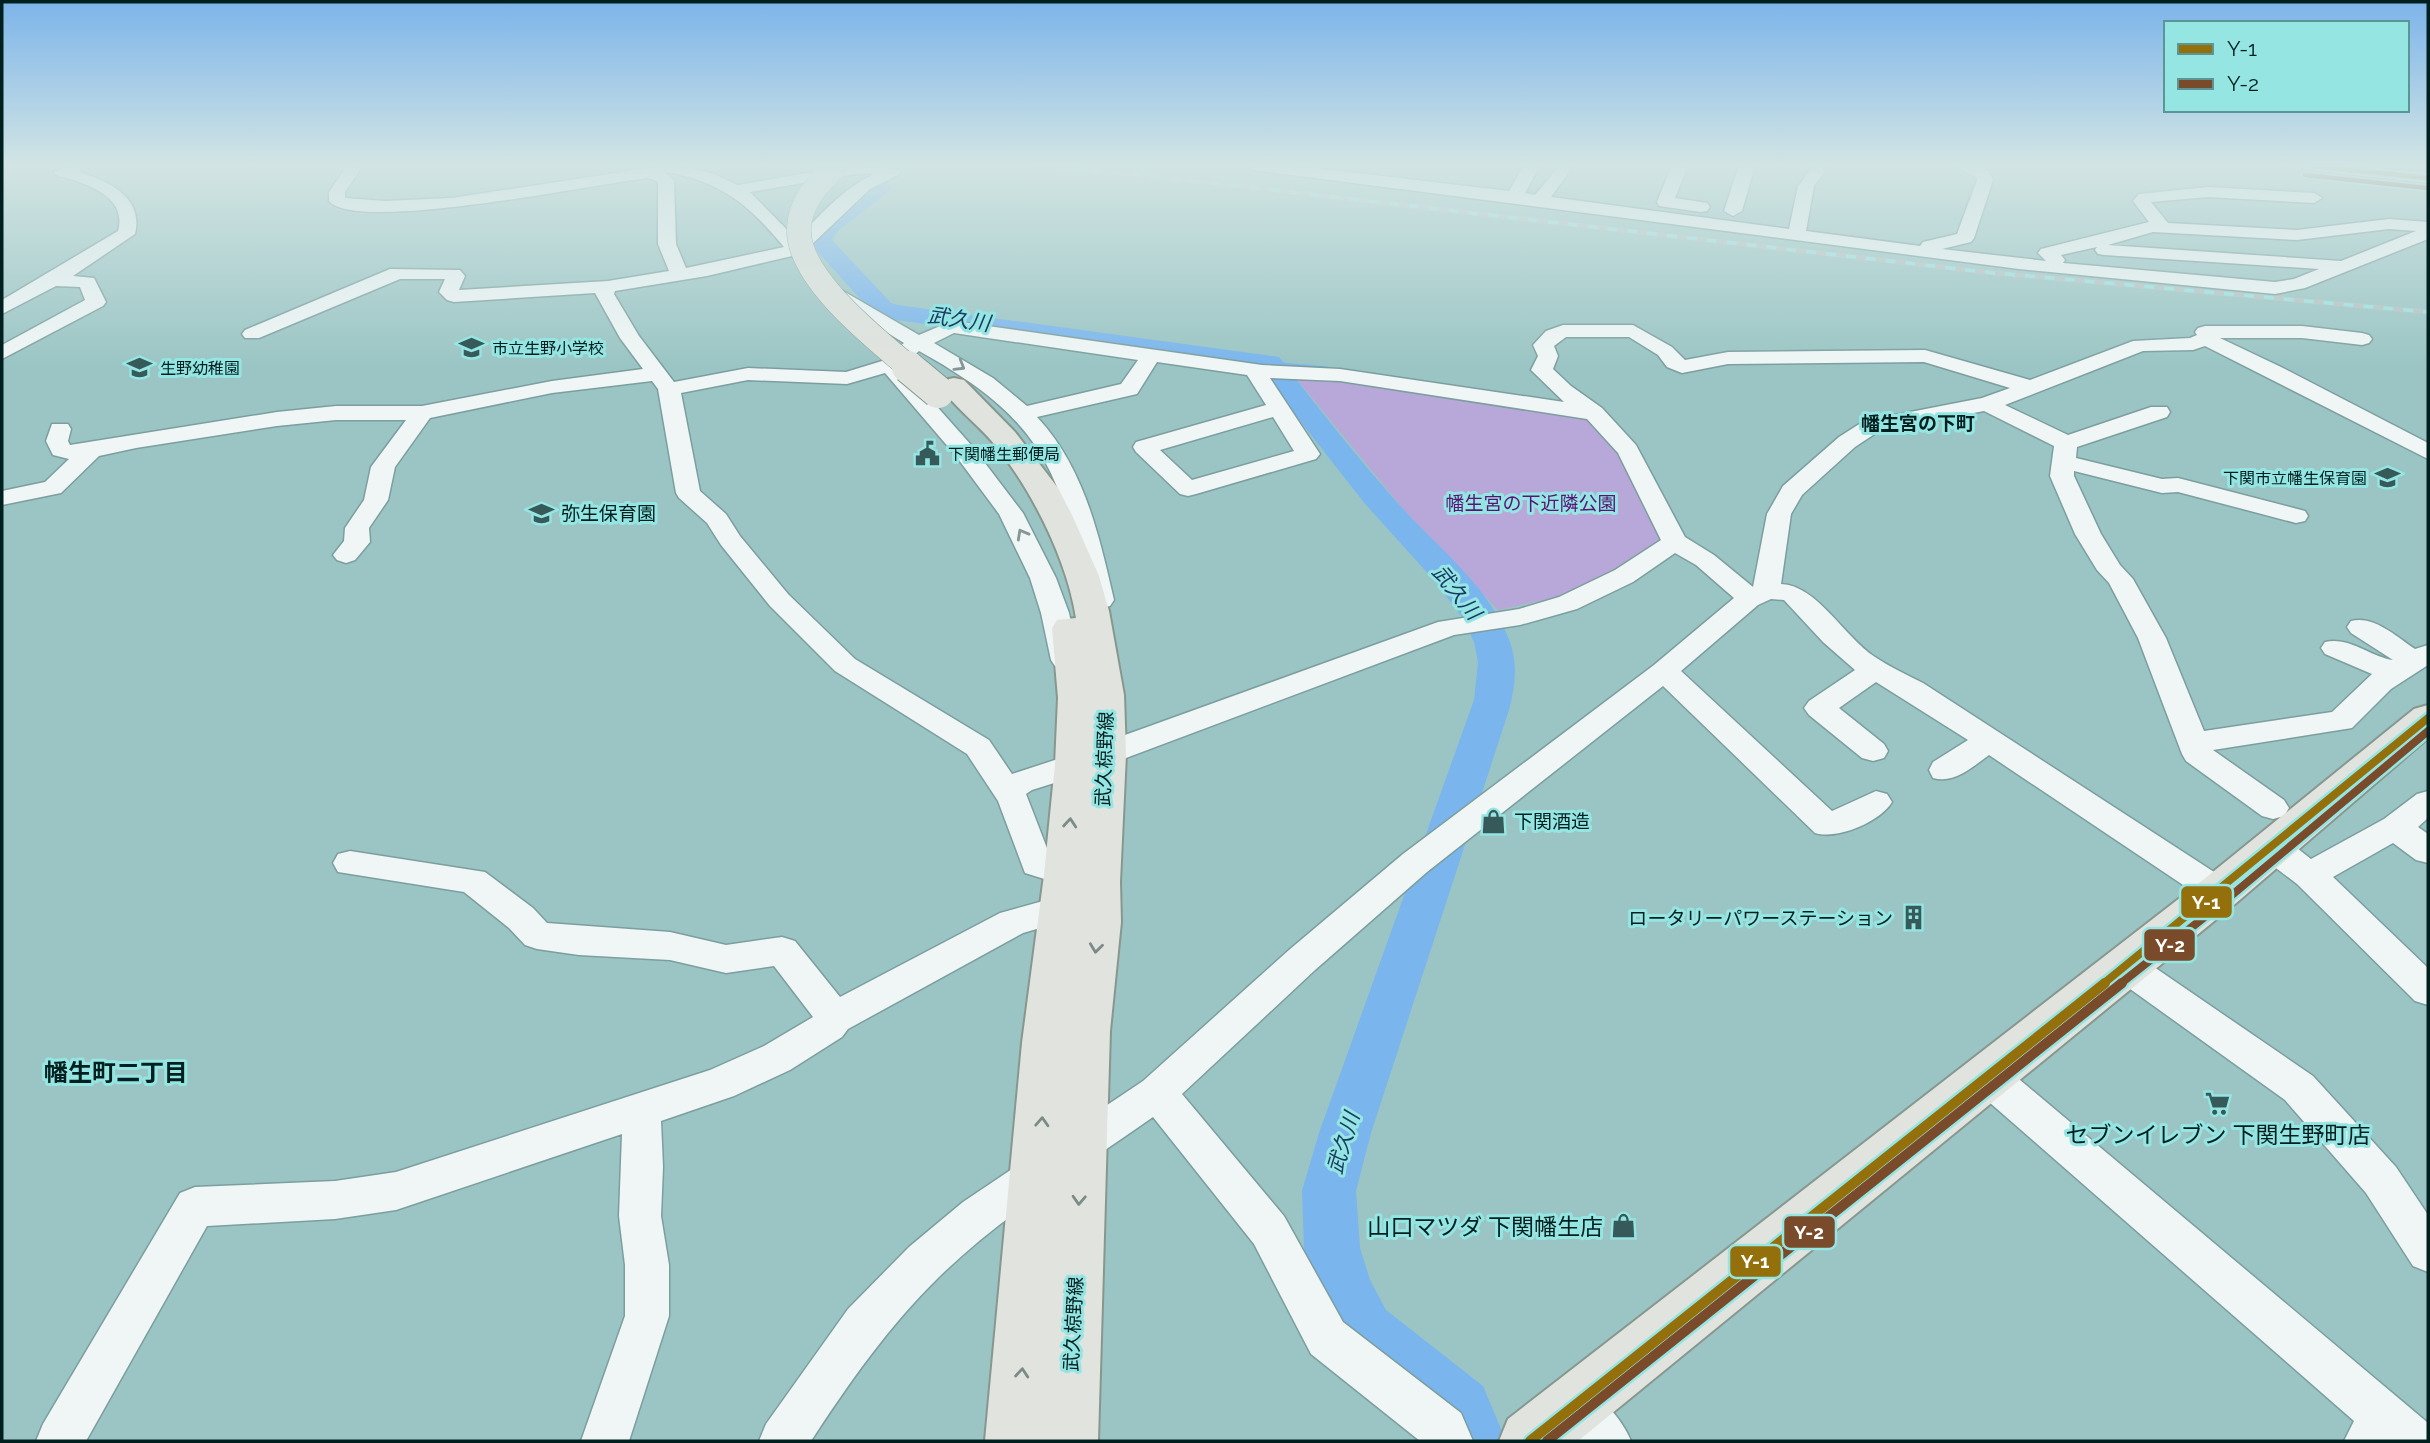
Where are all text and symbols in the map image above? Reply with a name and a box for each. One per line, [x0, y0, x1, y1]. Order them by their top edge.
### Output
legend [2164, 21, 2409, 112]
text: Y-1 [2227, 36, 2257, 61]
text: Y-2 [2227, 71, 2259, 96]
water label: 武久川 [926, 302, 994, 336]
school or university icon: 市立生野小学校 [458, 334, 486, 362]
place label: 市立生野小学校 [492, 339, 604, 358]
school or university icon: 生野幼稚園 [126, 354, 154, 382]
one-way arrow [953, 357, 966, 370]
place label: 生野幼稚園 [160, 359, 240, 378]
district label: 幡生宮の下町 [1861, 412, 1975, 434]
public building icon: 下関幡生郵便局 [914, 440, 942, 468]
place label: 下関幡生郵便局 [948, 445, 1060, 464]
school or university icon: 下関市立幡生保育園 [2373, 464, 2401, 492]
place label: 下関市立幡生保育園 [2223, 469, 2367, 488]
park label: 幡生宮の下近隣公園 [1445, 492, 1617, 514]
school or university icon: 弥生保育園 [527, 499, 555, 527]
place label: 弥生保育園 [561, 502, 656, 524]
one-way arrow [1017, 528, 1031, 541]
water label: 武久川 [1427, 560, 1488, 626]
street label: 武久椋野線 [1091, 711, 1117, 807]
shop icon: 下関酒造 [1480, 807, 1508, 835]
place label: 下関酒造 [1514, 810, 1590, 832]
one-way arrow [1062, 817, 1077, 828]
line badge: Y-1 [2180, 885, 2233, 919]
text: Y-1 [2192, 891, 2220, 913]
building icon: ロータリーパワーステーション [1899, 904, 1927, 932]
place label: ロータリーパワーステーション [1629, 907, 1893, 929]
line badge: Y-2 [2143, 928, 2196, 962]
text: Y-2 [2155, 934, 2185, 956]
one-way arrow [1089, 943, 1104, 954]
district label: 幡生町二丁目 [44, 1058, 188, 1087]
supermarket icon: セブンイレブン 下関生野町店 [2204, 1090, 2232, 1118]
water label: 武久川 [1322, 1107, 1365, 1177]
one-way arrow [1034, 1116, 1049, 1127]
place label: セブンイレブン 下関生野町店 [2066, 1121, 2370, 1148]
one-way arrow [1072, 1194, 1087, 1205]
shop icon: 山口マツダ 下関幡生店 [1609, 1212, 1637, 1240]
place label: 山口マツダ 下関幡生店 [1367, 1213, 1603, 1240]
line badge: Y-2 [1783, 1215, 1836, 1249]
text: Y-2 [1794, 1221, 1824, 1243]
line badge: Y-1 [1729, 1245, 1782, 1278]
text: Y-1 [1741, 1250, 1769, 1272]
street label: 武久椋野線 [1060, 1276, 1086, 1372]
one-way arrow [1014, 1367, 1029, 1378]

